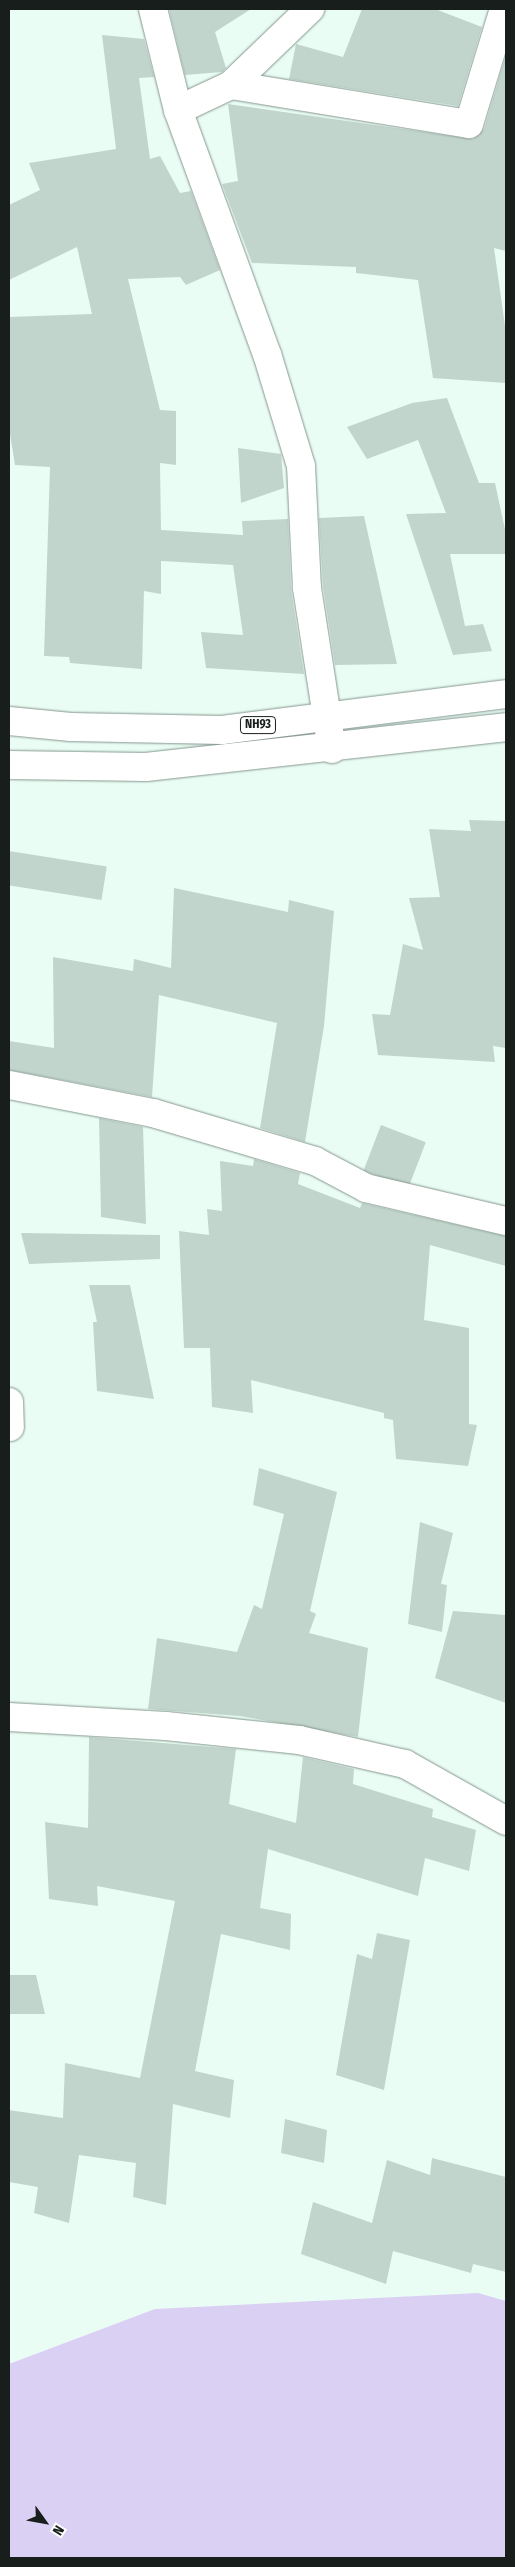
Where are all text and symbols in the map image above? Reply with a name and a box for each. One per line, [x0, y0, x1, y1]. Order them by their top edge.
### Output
road number: NH93 [239, 716, 277, 734]
north arrow [20, 2497, 70, 2547]
text: N [49, 2522, 68, 2538]

